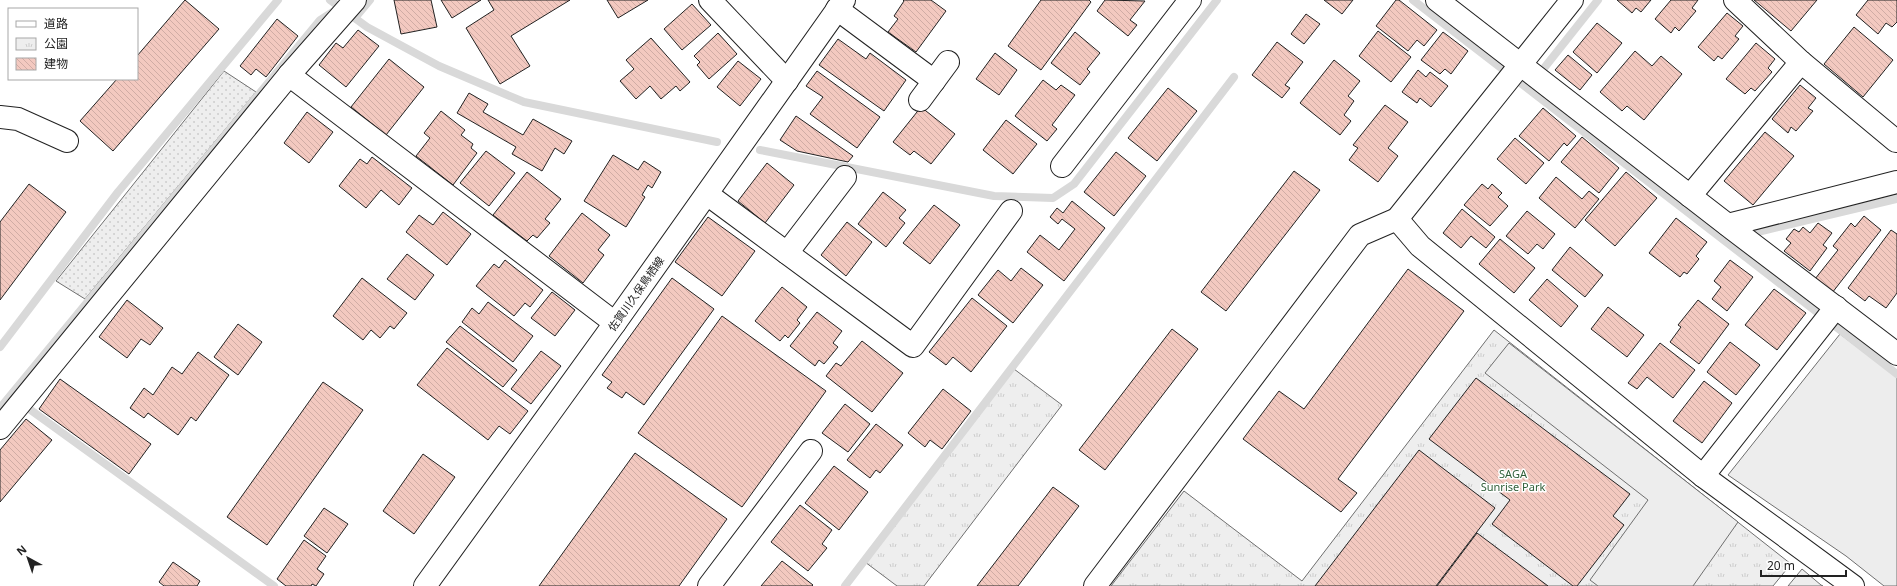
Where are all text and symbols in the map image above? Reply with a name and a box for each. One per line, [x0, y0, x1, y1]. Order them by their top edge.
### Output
legend [8, 8, 138, 80]
text: 道路 [44, 15, 68, 32]
text: 公園 [44, 35, 68, 52]
text: 建物 [44, 55, 68, 72]
street label: 佐賀川久保鳥栖線 [604, 253, 667, 334]
park label: SAGA Sunrise Park [1481, 466, 1545, 494]
north arrow [8, 538, 48, 578]
text: N [13, 541, 30, 559]
scale bar [1761, 552, 1846, 578]
text: 20 m [1767, 557, 1795, 574]

